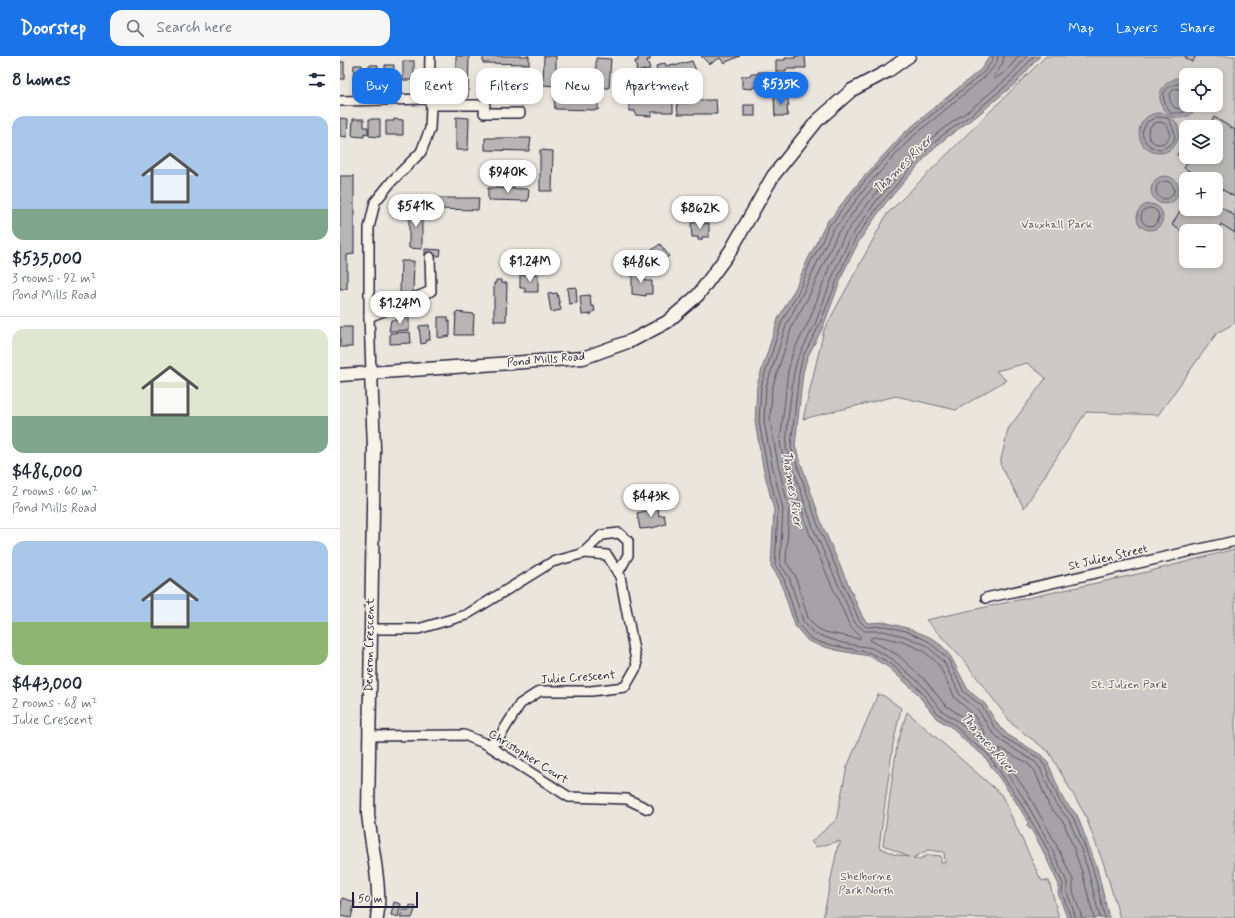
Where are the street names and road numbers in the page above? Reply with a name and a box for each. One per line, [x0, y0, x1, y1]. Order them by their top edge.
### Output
street label: Pond Mills Road [506, 349, 586, 371]
street label: St Julien Street [1067, 541, 1150, 575]
street label: Deveron Crescent [361, 598, 379, 692]
street label: Julie Crescent [540, 667, 616, 689]
street label: Christopher Court [485, 726, 571, 788]

